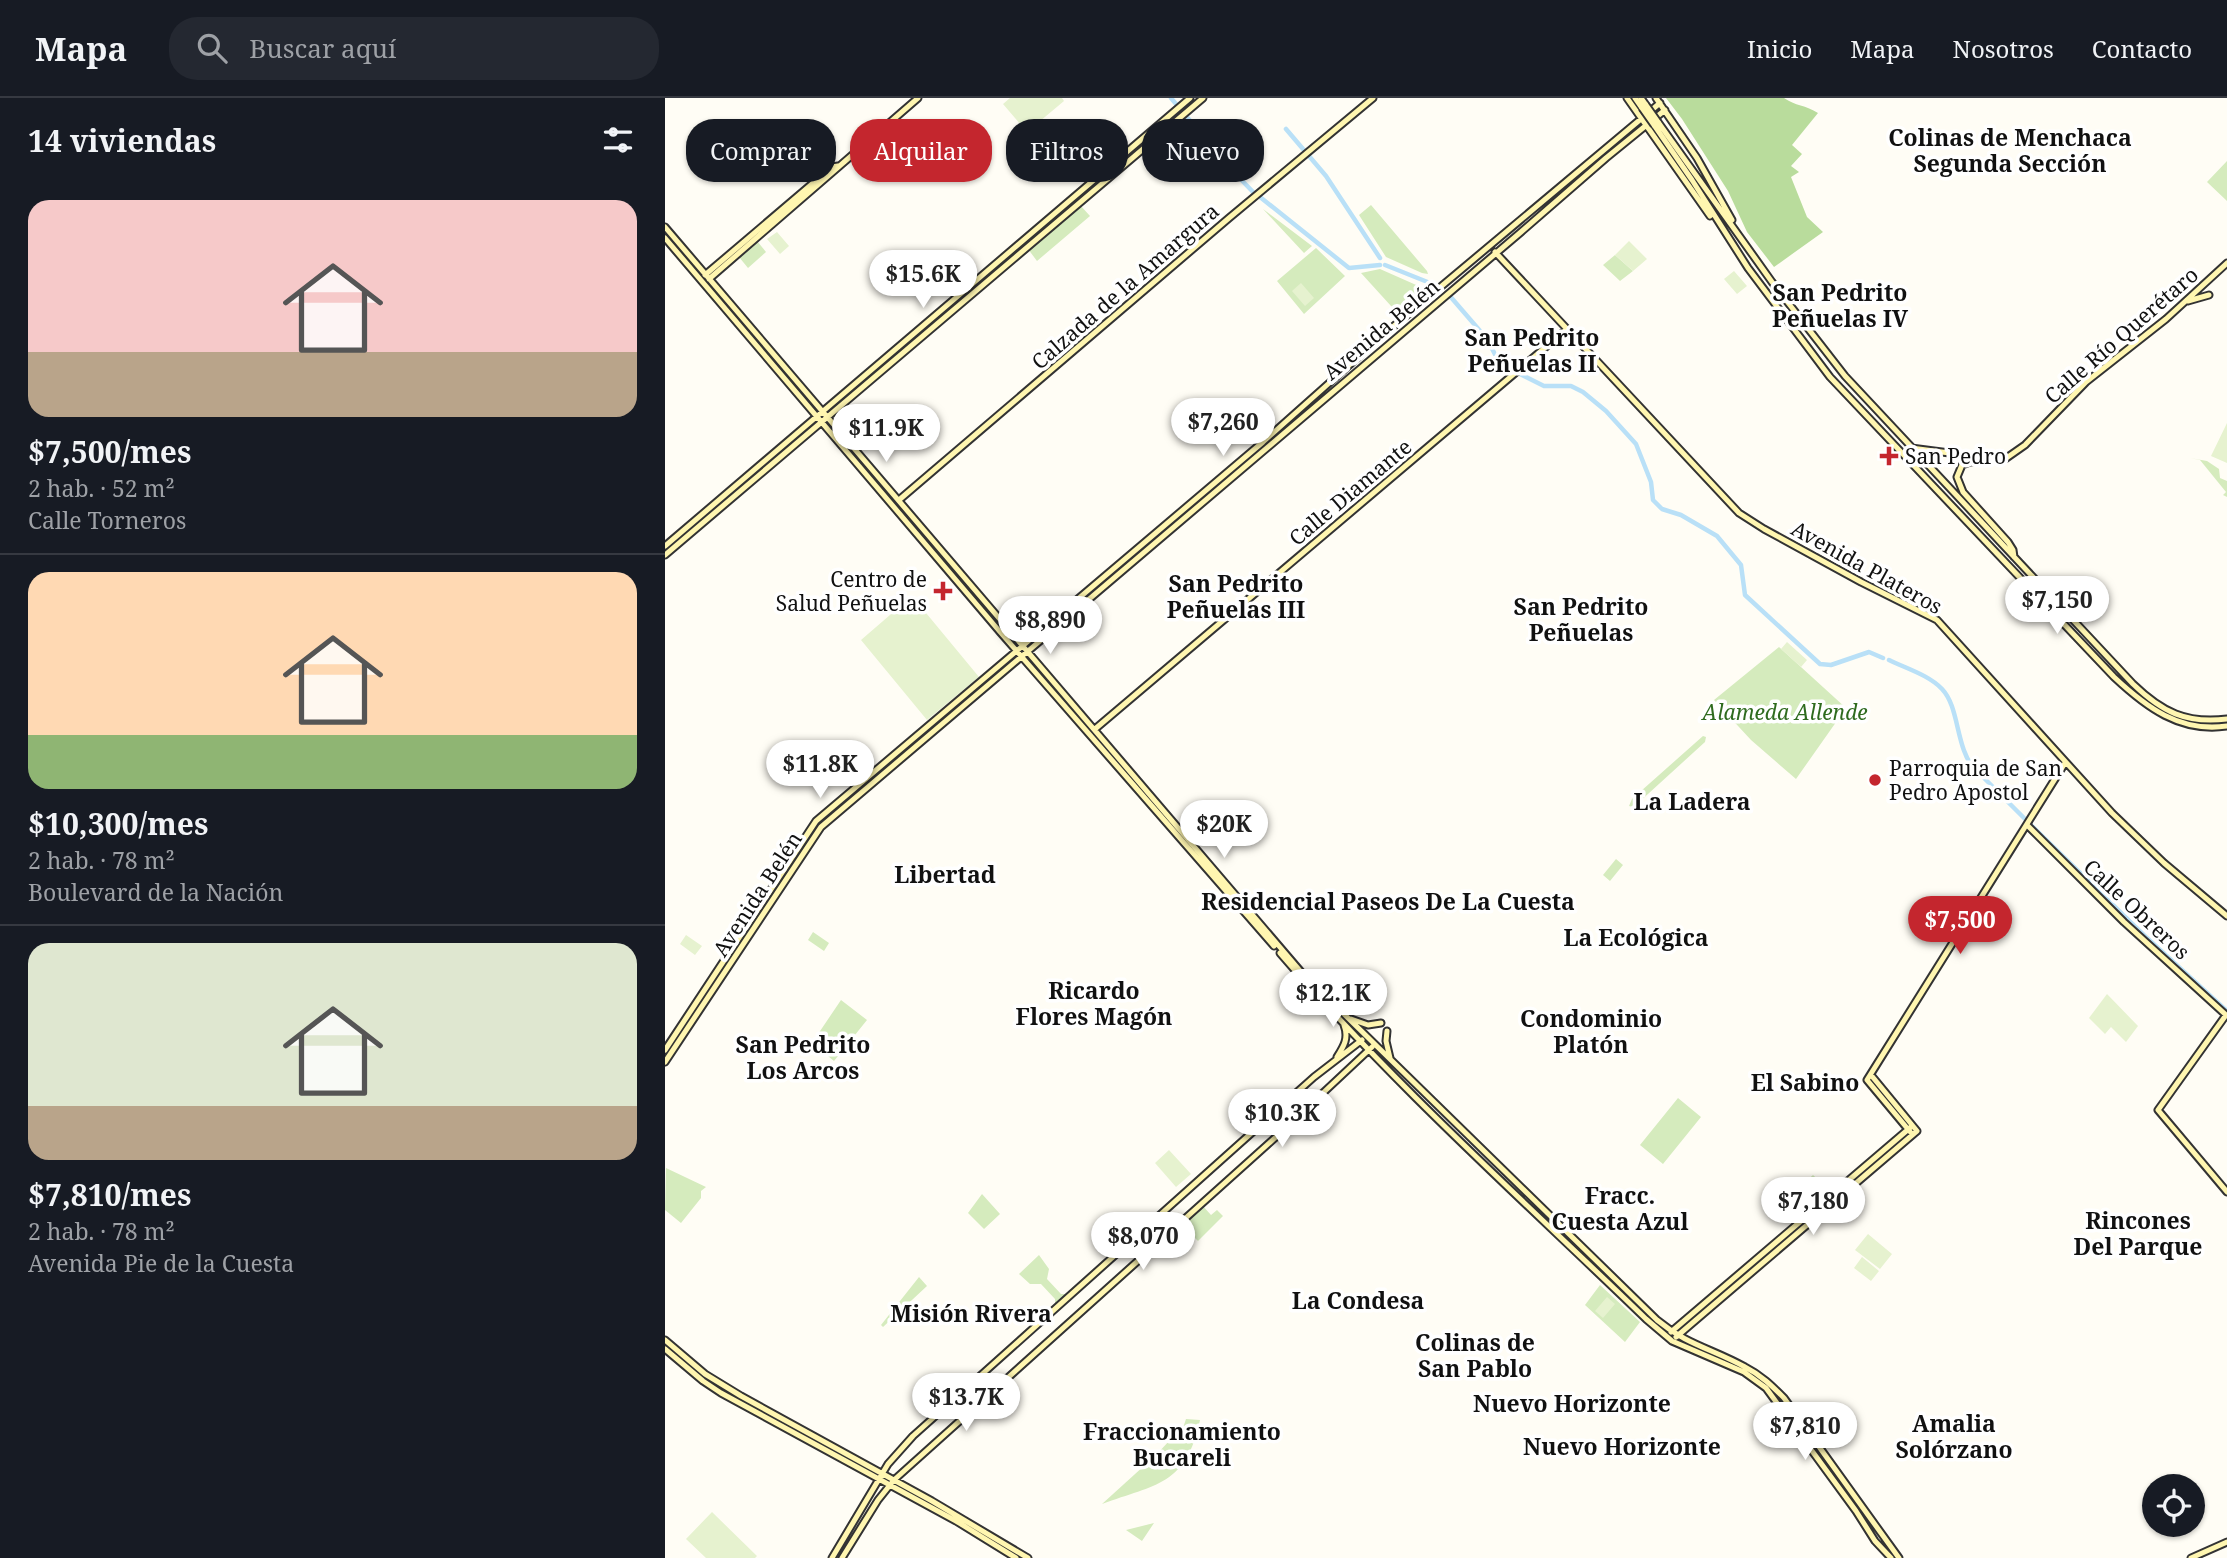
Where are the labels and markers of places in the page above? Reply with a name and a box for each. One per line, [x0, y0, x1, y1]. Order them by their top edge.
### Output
pin: $15.6K [866, 250, 980, 310]
pin: $7,260 [1166, 398, 1280, 458]
pin: $11.9K [829, 404, 943, 464]
place label: San Pedro [1905, 442, 2006, 470]
marker: San Pedro [1879, 446, 1899, 466]
place label: Centro de Salud Peñuelas [776, 565, 927, 617]
pin: $7,150 [2000, 576, 2114, 636]
marker: Centro de Salud Peñuelas [933, 581, 953, 601]
pin: $8,890 [993, 596, 1107, 656]
pin: $11.8K [763, 740, 877, 800]
place label: Parroquia de San Pedro Apostol [1889, 754, 2062, 806]
marker: Parroquia de San Pedro Apostol [1867, 772, 1883, 788]
pin: $20K [1183, 800, 1265, 860]
pin: $7,500 [1903, 896, 2017, 956]
pin: $12.1K [1276, 970, 1390, 1029]
pin: $10.3K [1225, 1090, 1339, 1149]
pin: $7,180 [1756, 1178, 1870, 1237]
pin: $8,070 [1086, 1212, 1200, 1272]
pin: $13.7K [909, 1374, 1023, 1433]
pin: $7,810 [1748, 1402, 1862, 1462]

